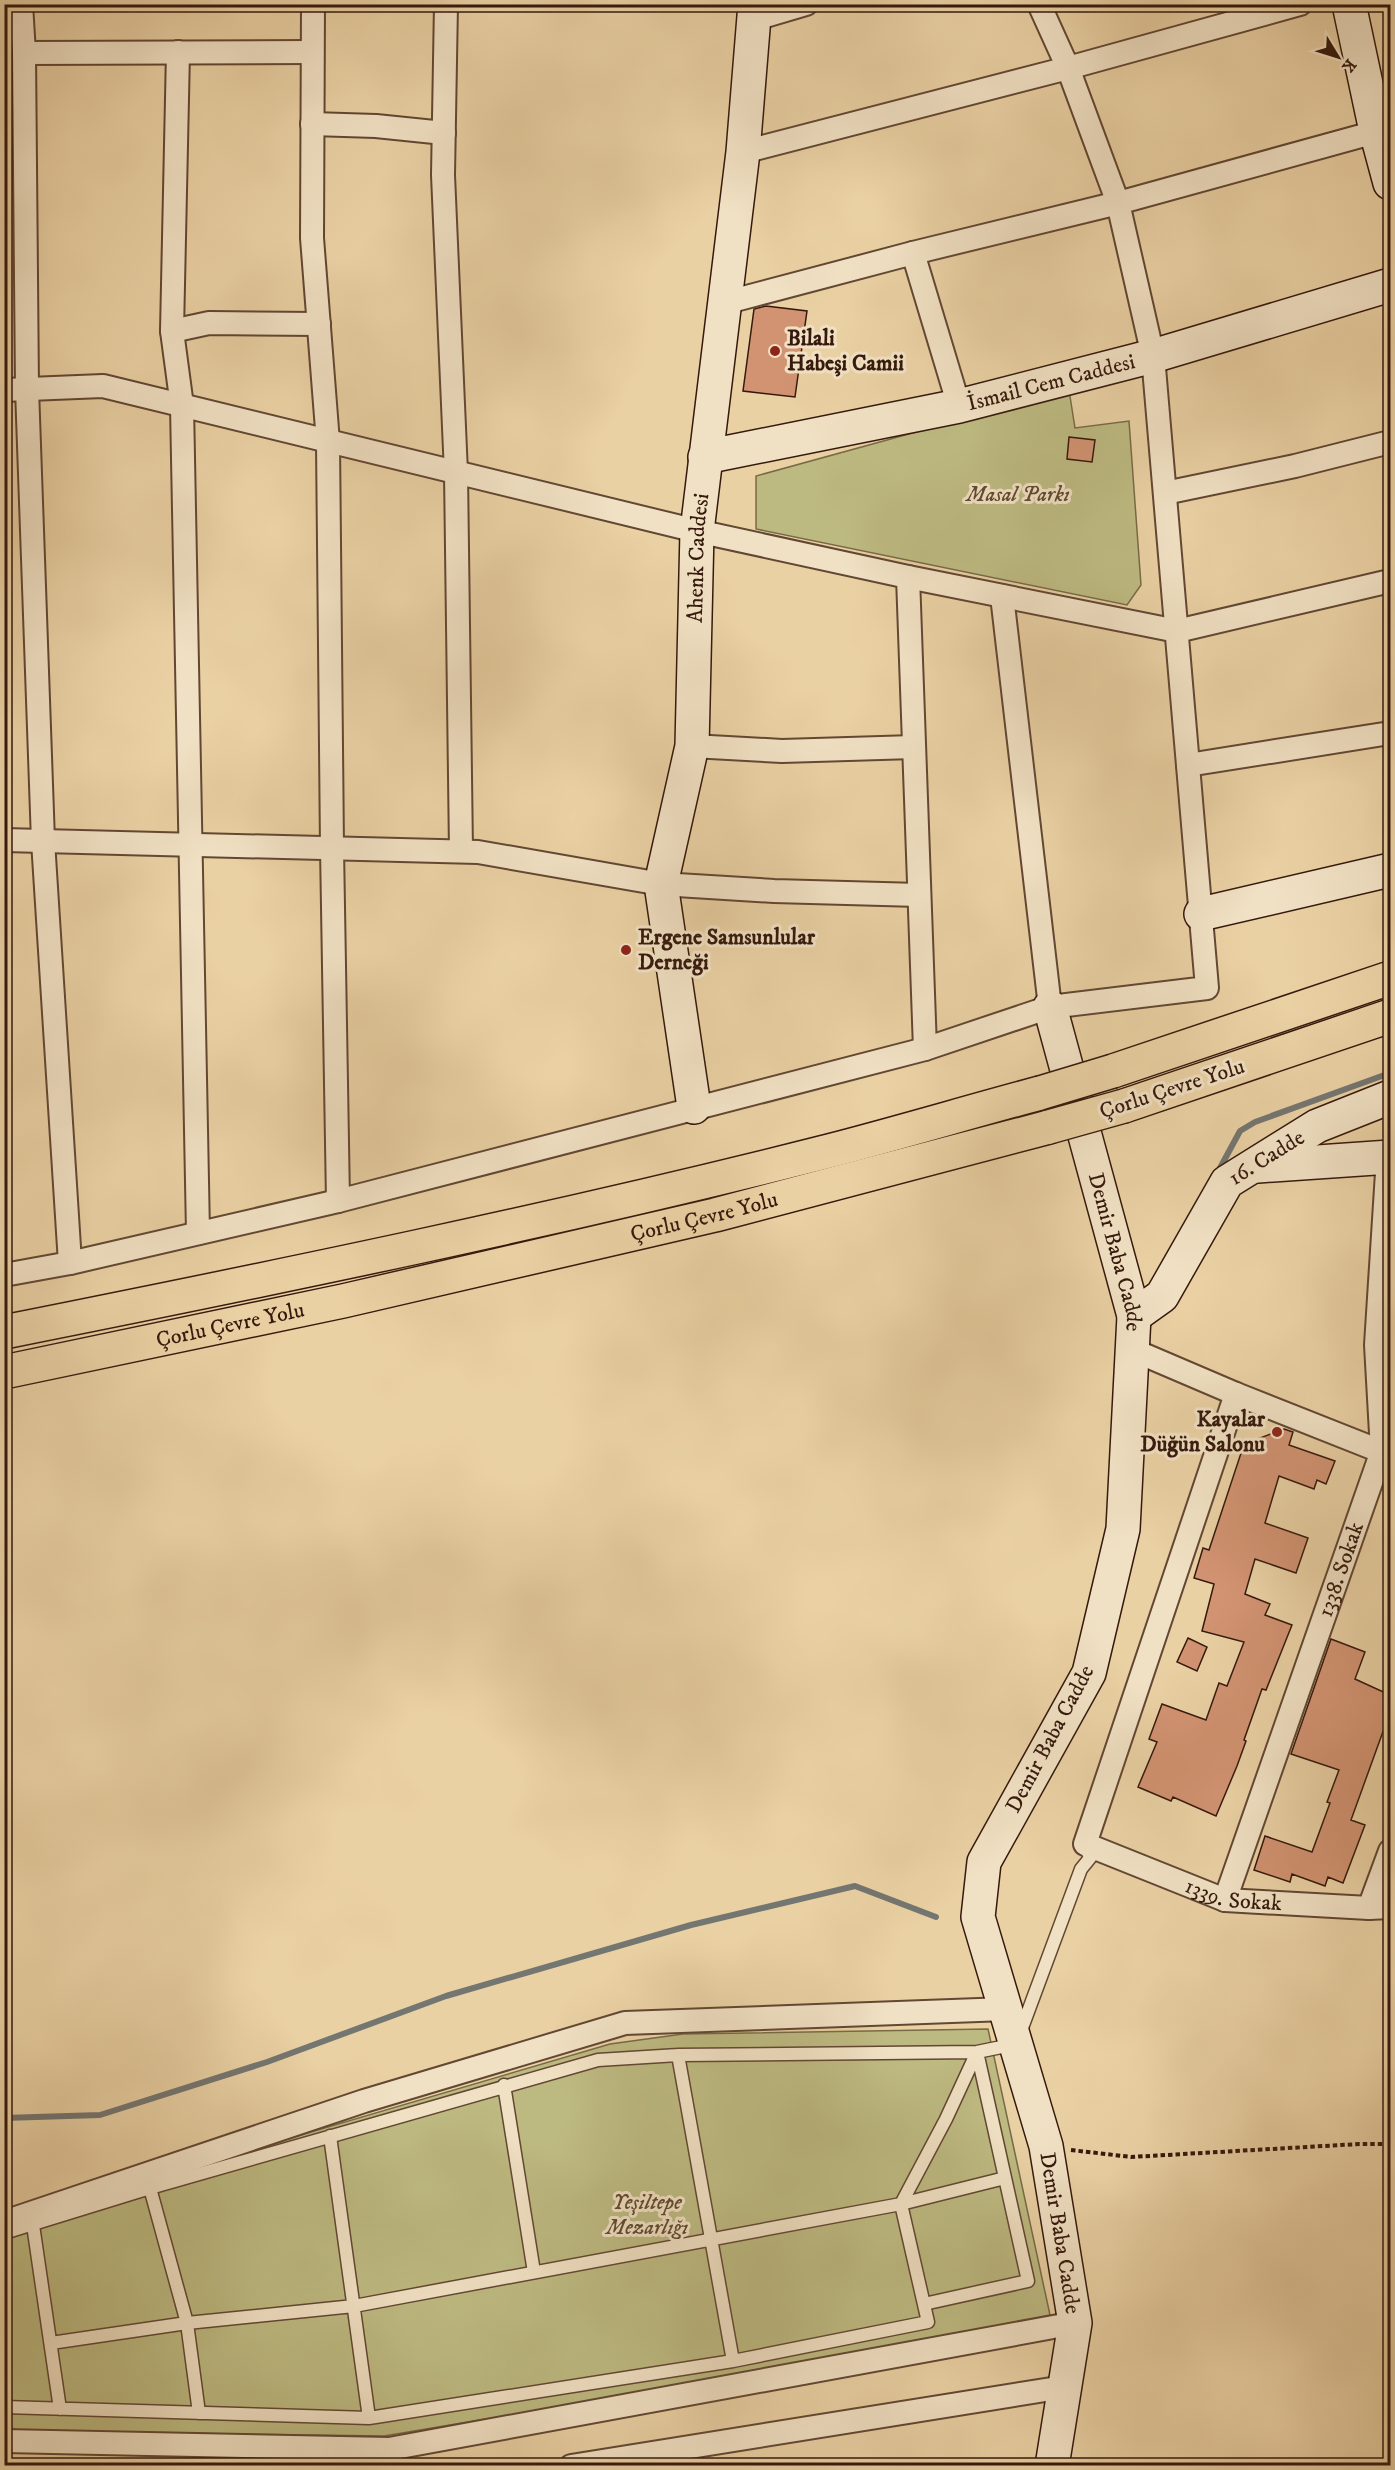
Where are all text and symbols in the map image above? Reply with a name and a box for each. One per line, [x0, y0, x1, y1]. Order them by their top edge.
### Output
north arrow [1308, 27, 1368, 87]
text: K [1337, 55, 1360, 77]
place label: Bilali Habeşi Camii [787, 325, 904, 377]
marker: Bilali Habeşi Camii [768, 344, 782, 358]
street label: İsmail Cem Caddesi [964, 348, 1138, 417]
park label: Masal Parkı [964, 481, 1070, 508]
street label: Ahenk Caddesi [681, 492, 715, 623]
place label: Ergene Samsunlular Derneği [638, 924, 816, 976]
marker: Ergene Samsunlular Derneği [619, 943, 633, 957]
street label: Çorlu Çevre Yolu [1096, 1053, 1248, 1125]
street label: 16. Cadde [1223, 1124, 1309, 1191]
street label: Demir Baba Cadde [1082, 1170, 1148, 1332]
street label: Çorlu Çevre Yolu [628, 1186, 781, 1248]
street label: Çorlu Çevre Yolu [153, 1296, 307, 1353]
place label: Kayalar Düğün Salonu [1140, 1406, 1266, 1458]
marker: Kayalar Düğün Salonu [1270, 1425, 1284, 1439]
street label: 1338. Sokak [1311, 1518, 1370, 1621]
street label: Demir Baba Cadde [1000, 1661, 1100, 1817]
street label: 1339. Sokak [1181, 1872, 1283, 1917]
street label: Demir Baba Cadde [1034, 2150, 1087, 2316]
park label: Yeşiltepe Mezarlığı [604, 2189, 688, 2241]

